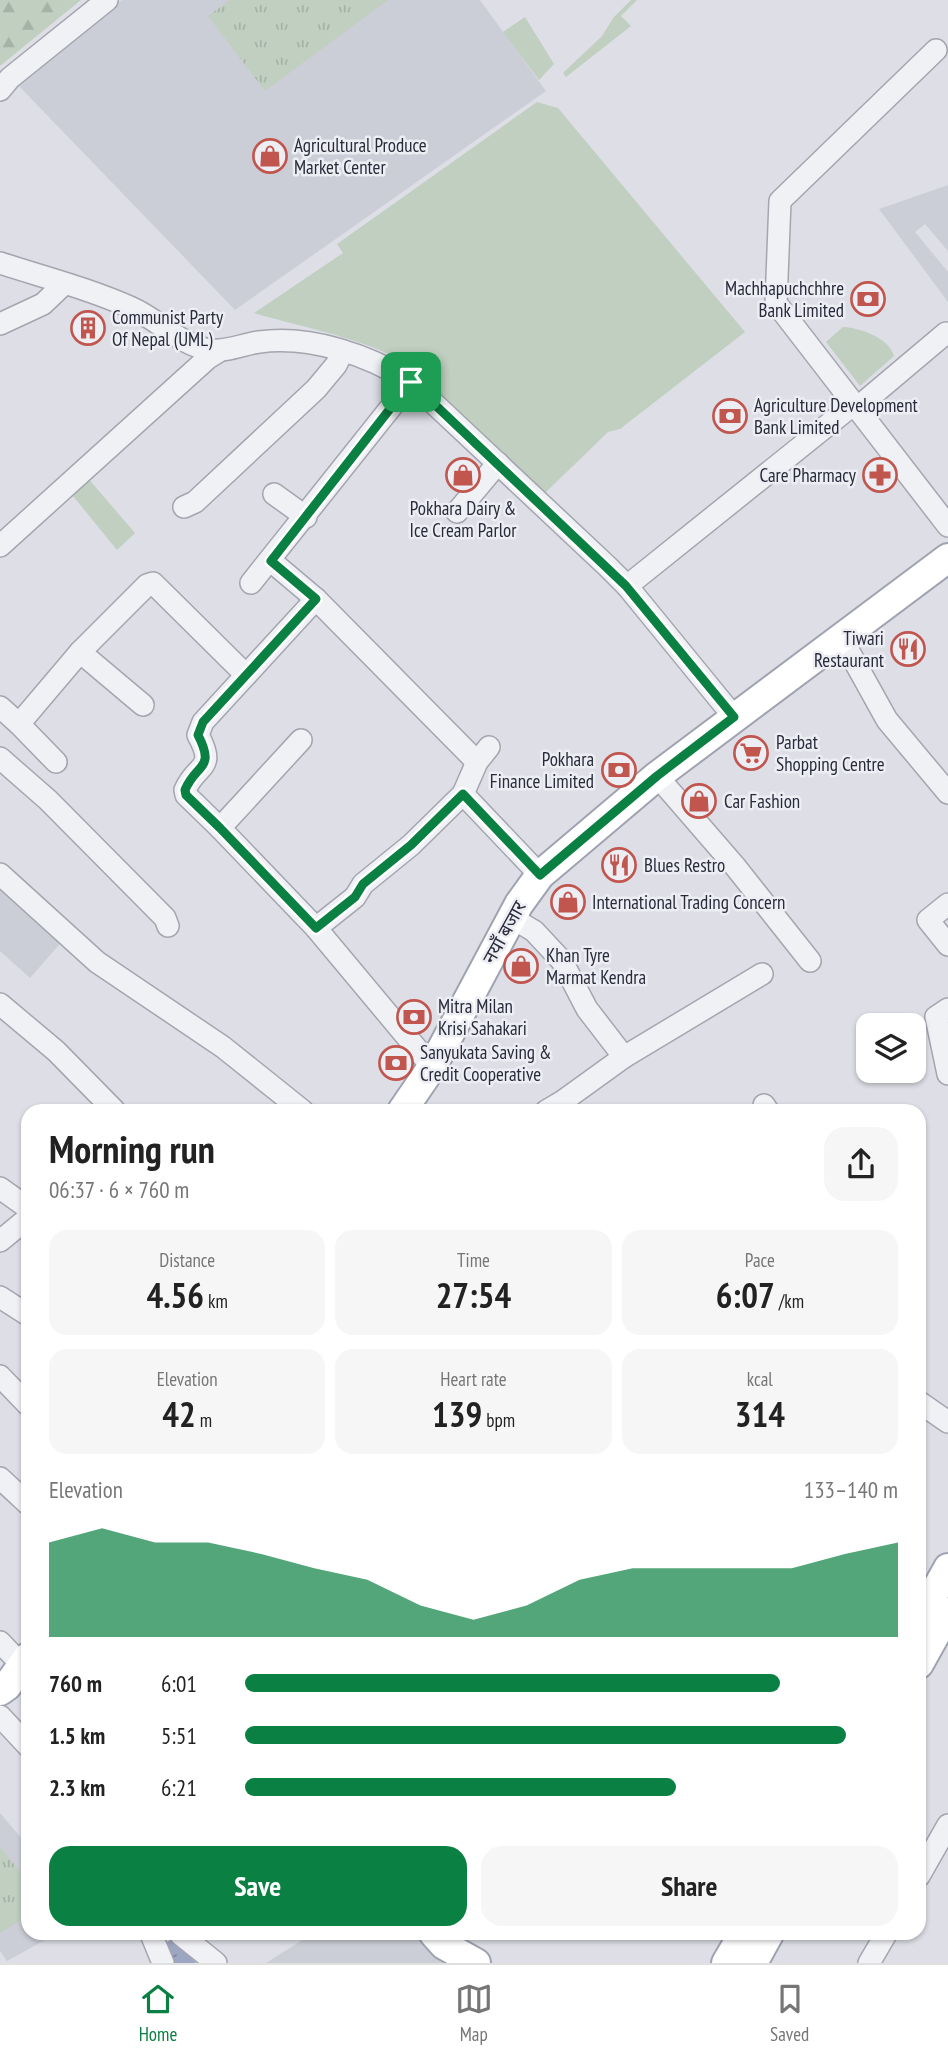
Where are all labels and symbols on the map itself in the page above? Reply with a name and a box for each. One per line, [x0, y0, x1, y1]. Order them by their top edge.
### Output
place label: Agricultural Produce Market Center [294, 133, 427, 179]
shop icon: Agricultural Produce Market Center [251, 137, 289, 175]
place label: Machhapuchchhre Bank Limited [725, 276, 844, 322]
bank icon: Machhapuchchhre Bank Limited [849, 280, 887, 318]
place label: Communist Party Of Nepal (UML) [112, 305, 224, 351]
building icon: Communist Party Of Nepal (UML) [69, 309, 107, 347]
pin [381, 352, 441, 412]
place label: Agriculture Development Bank Limited [754, 393, 918, 439]
bank icon: Agriculture Development Bank Limited [711, 397, 749, 435]
shop icon: Pokhara Dairy & Ice Cream Parlor [444, 456, 482, 494]
pharmacy icon: Care Pharmacy [861, 456, 899, 494]
place label: Care Pharmacy [759, 463, 857, 487]
place label: Pokhara Dairy & Ice Cream Parlor [410, 496, 517, 542]
place label: Tiwari Restaurant [814, 626, 885, 672]
restaurant icon: Tiwari Restaurant [889, 630, 927, 668]
place label: Parbat Shopping Centre [776, 730, 885, 776]
supermarket icon: Parbat Shopping Centre [732, 734, 770, 772]
place label: Pokhara Finance Limited [490, 747, 594, 793]
bank icon: Pokhara Finance Limited [600, 751, 638, 789]
shop icon: Car Fashion [680, 782, 718, 820]
place label: Car Fashion [724, 789, 800, 813]
restaurant icon: Blues Restro [600, 846, 638, 884]
place label: Blues Restro [644, 853, 725, 877]
shop icon: International Trading Concern [549, 883, 587, 921]
place label: International Trading Concern [592, 890, 785, 914]
street label: नयाँ बजार [477, 895, 532, 968]
place label: Khan Tyre Marmat Kendra [546, 943, 646, 989]
shop icon: Khan Tyre Marmat Kendra [502, 947, 540, 985]
place label: Mitra Milan Krisi Sahakari [438, 994, 527, 1040]
bank icon: Mitra Milan Krisi Sahakari [395, 998, 433, 1036]
place label: Sanyukata Saving & Credit Cooperative [420, 1040, 552, 1086]
bank icon: Sanyukata Saving & Credit Cooperative [377, 1044, 415, 1082]

